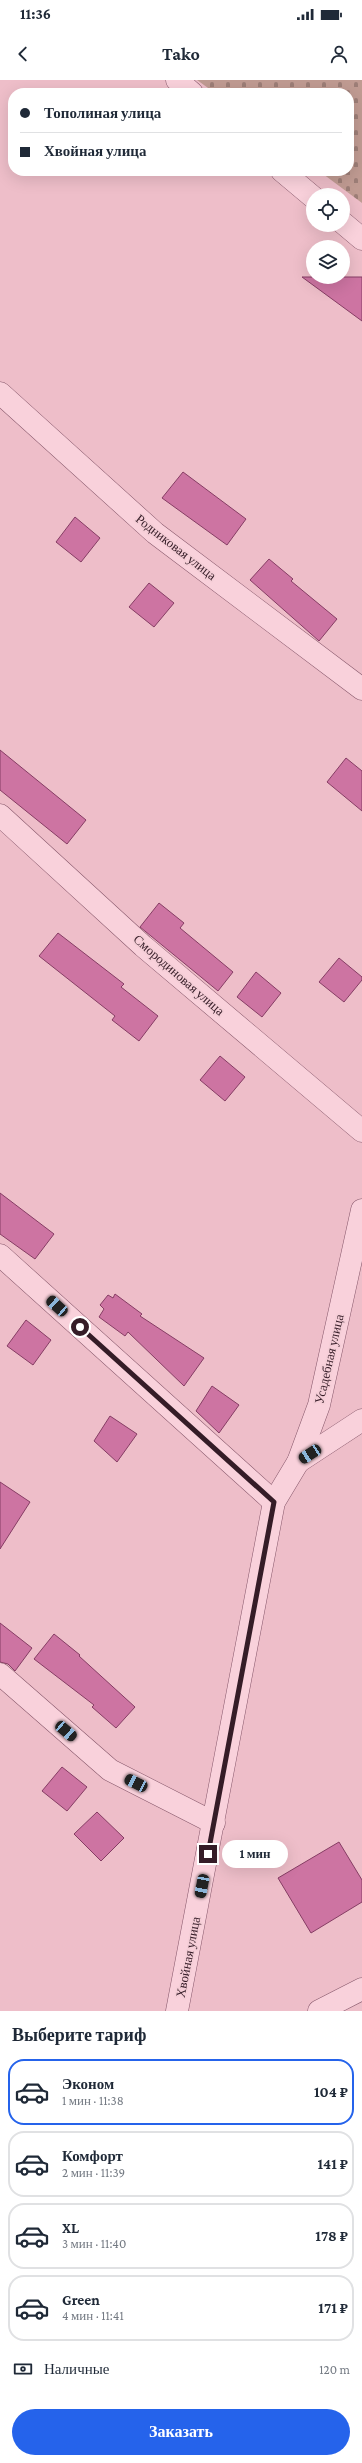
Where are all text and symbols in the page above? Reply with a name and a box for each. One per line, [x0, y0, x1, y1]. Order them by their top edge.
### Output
text: 11:36 [20, 6, 51, 22]
icon: back [12, 43, 34, 65]
icon: person [328, 43, 350, 65]
text: Tako [162, 44, 200, 64]
text: Тополиная улица [44, 105, 161, 121]
text: Хвойная улица [44, 143, 146, 159]
map controls [306, 188, 350, 284]
button: locate [306, 188, 350, 232]
button: layers [306, 240, 350, 284]
street label: Родниковая улица [133, 511, 219, 583]
street label: Смородиновая улица [131, 932, 228, 1019]
car [44, 1294, 70, 1318]
street label: Усадебная улица [311, 1312, 347, 1405]
route start [71, 1318, 89, 1336]
car [297, 1442, 323, 1466]
car [53, 1719, 79, 1743]
car [123, 1772, 149, 1794]
callout: 1 мин [222, 1840, 288, 1868]
route end [199, 1845, 217, 1863]
text: 1 мин [239, 1846, 271, 1861]
car [194, 1873, 210, 1899]
street label: Хвойная улица [173, 1915, 203, 1999]
text: Выберите тариф [12, 2025, 146, 2045]
icon: car [14, 2074, 50, 2110]
text: Эконом [62, 2076, 114, 2092]
text: 104 ₽ [314, 2084, 348, 2100]
text: 1 мин · 11:38 [62, 2093, 124, 2108]
icon: car [14, 2146, 50, 2182]
text: Комфорт [62, 2148, 123, 2164]
text: 141 ₽ [317, 2156, 348, 2172]
text: 2 мин · 11:39 [62, 2165, 125, 2180]
icon: car [14, 2218, 50, 2254]
text: XL [62, 2220, 79, 2236]
text: 178 ₽ [315, 2228, 348, 2244]
text: 3 мин · 11:40 [62, 2236, 126, 2251]
icon: car [14, 2290, 50, 2326]
text: Green [62, 2292, 100, 2308]
text: 171 ₽ [318, 2300, 348, 2316]
text: 4 мин · 11:41 [62, 2308, 124, 2323]
icon: cash [12, 2358, 34, 2380]
text: Наличные [44, 2361, 109, 2377]
text: 120 m [319, 2362, 350, 2377]
button: Заказать [12, 2409, 350, 2455]

